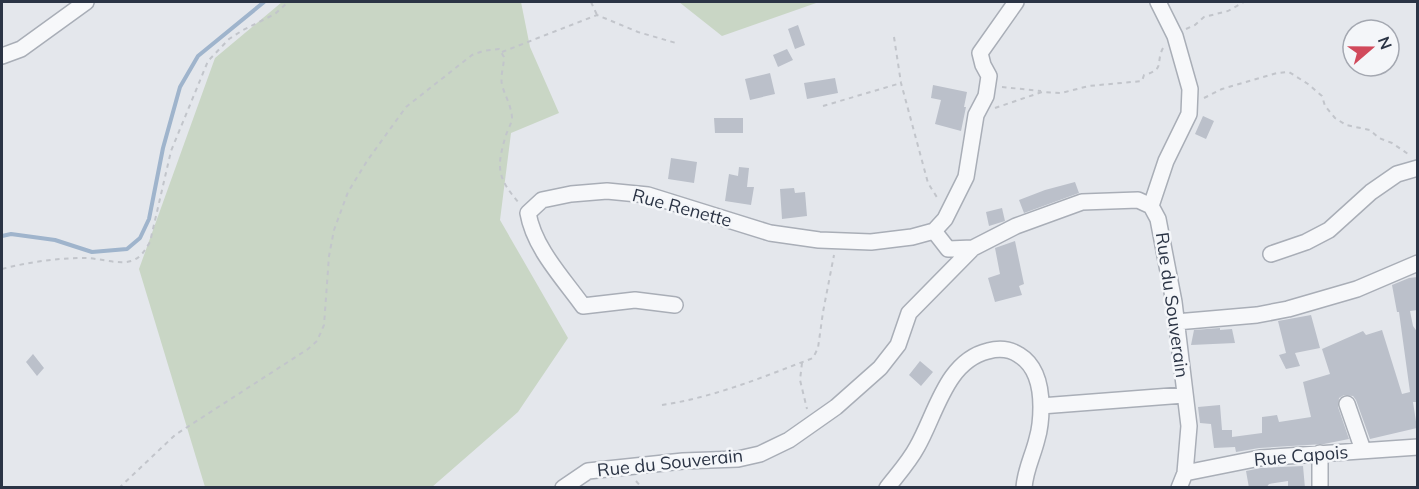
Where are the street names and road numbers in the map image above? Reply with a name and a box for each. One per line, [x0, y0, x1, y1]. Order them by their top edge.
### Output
street label: Rue Renette [630, 183, 734, 232]
street label: Rue du Souverain [1151, 231, 1194, 379]
street label: Rue Capois [1253, 440, 1349, 471]
street label: Rue du Souverain [596, 443, 744, 482]

